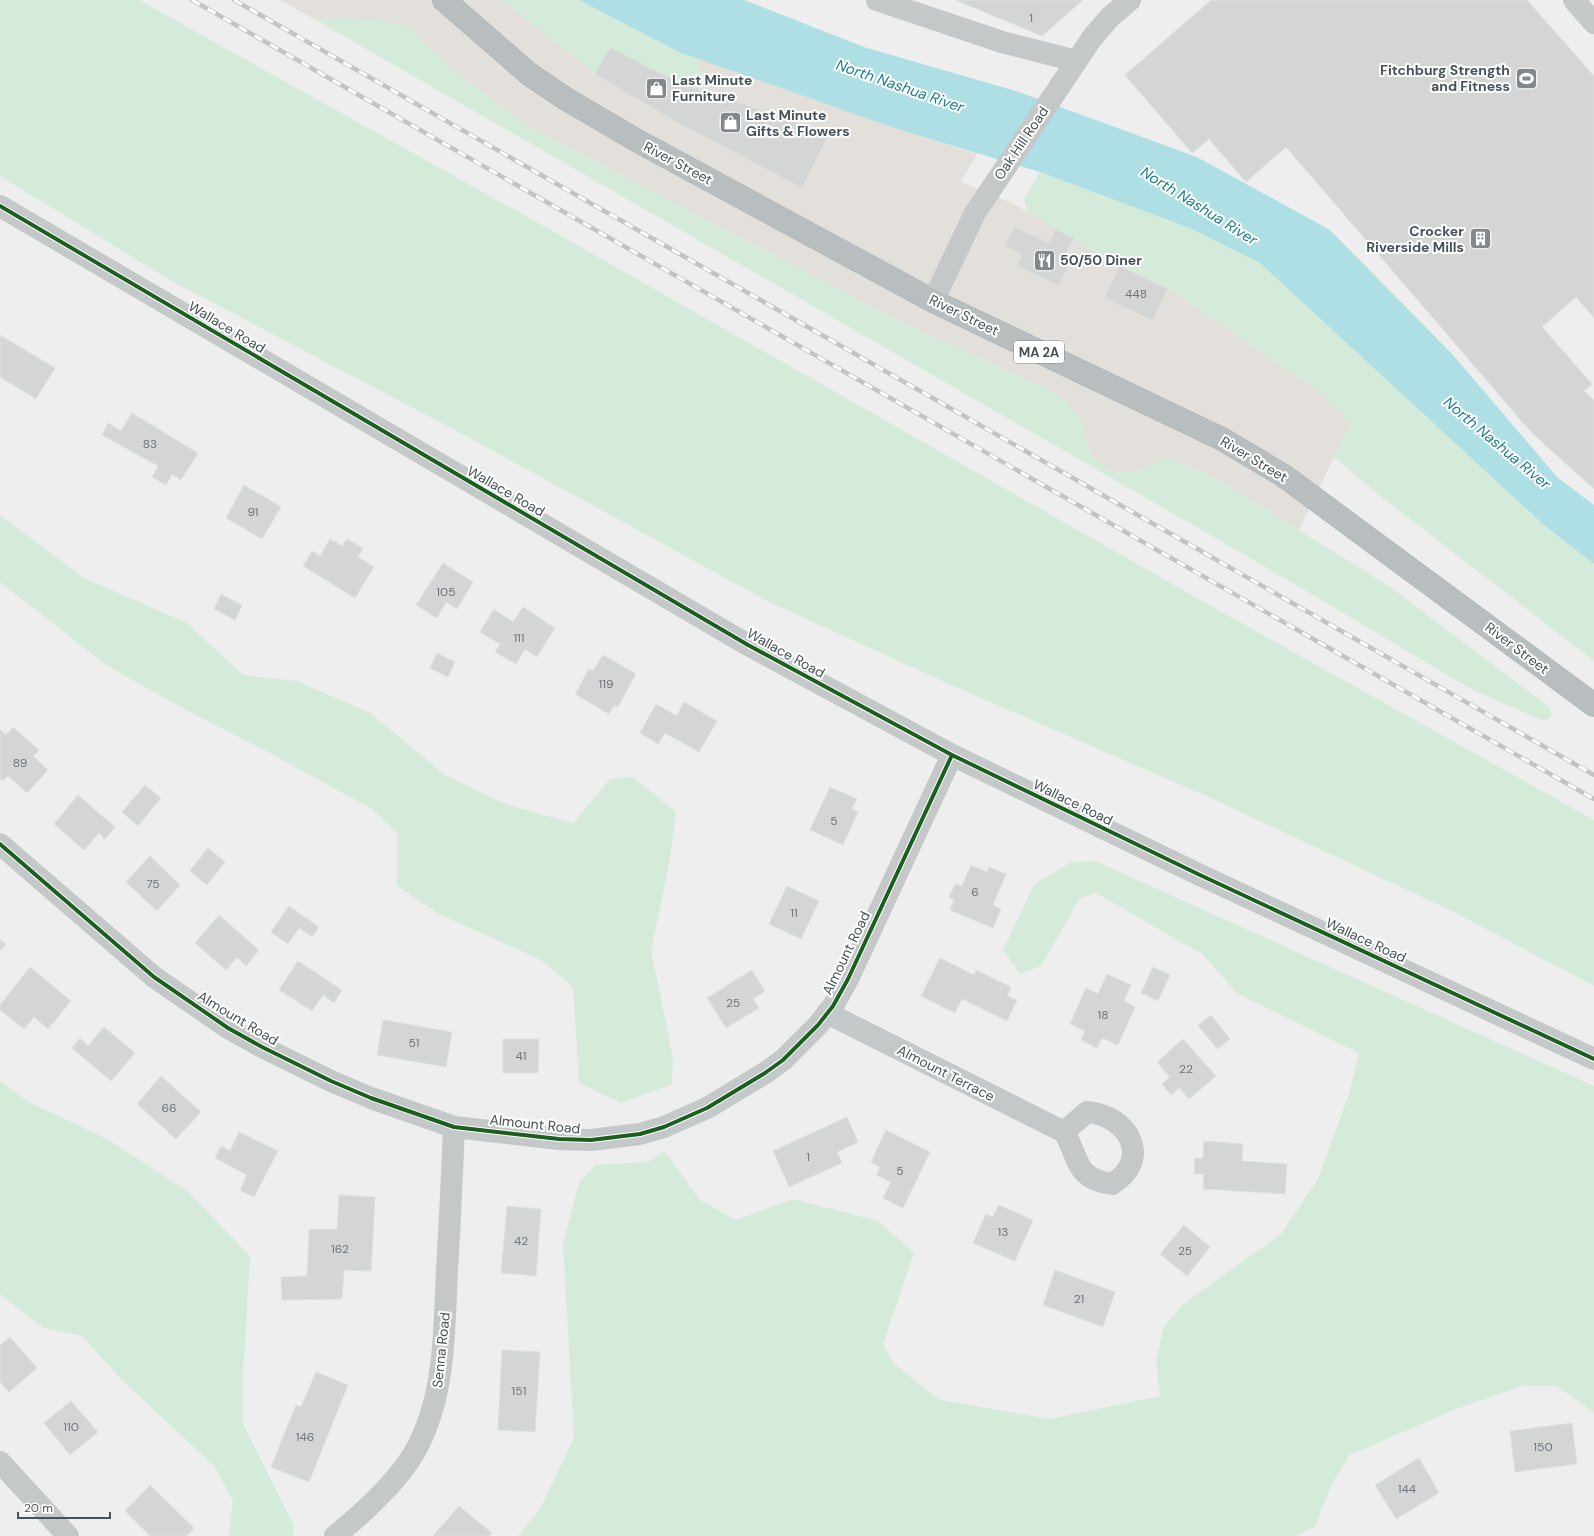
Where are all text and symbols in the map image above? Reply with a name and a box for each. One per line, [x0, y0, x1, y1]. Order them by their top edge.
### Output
house number: 1 [1029, 10, 1033, 26]
water label: North Nashua River [833, 55, 967, 117]
place label: Fitchburg Strength and Fitness [1380, 61, 1510, 95]
sports icon: Fitchburg Strength and Fitness [1513, 65, 1539, 91]
place label: Last Minute Furniture [672, 71, 752, 105]
shop icon: Last Minute Furniture [643, 75, 669, 101]
street label: Oak Hill Road [990, 103, 1052, 183]
place label: Last Minute Gifts & Flowers [746, 106, 850, 140]
shop icon: Last Minute Gifts & Flowers [718, 110, 744, 136]
street label: River Street [641, 137, 715, 189]
water label: North Nashua River [1137, 162, 1262, 250]
place label: Crocker Riverside Mills [1366, 222, 1464, 256]
building icon: Crocker Riverside Mills [1467, 226, 1493, 252]
restaurant icon: 50/50 Diner [1032, 247, 1058, 273]
place label: 50/50 Diner [1060, 251, 1142, 269]
house number: 448 [1125, 286, 1147, 302]
street label: River Street [926, 290, 1002, 340]
street label: Wallace Road [185, 297, 269, 357]
road number: MA 2A [1014, 341, 1064, 363]
water label: North Nashua River [1439, 392, 1555, 494]
street label: River Street [1217, 432, 1291, 486]
house number: 83 [143, 436, 157, 452]
street label: Wallace Road [464, 462, 548, 520]
house number: 91 [247, 504, 259, 520]
house number: 105 [436, 584, 456, 600]
street label: River Street [1482, 618, 1552, 678]
street label: Wallace Road [744, 624, 828, 682]
house number: 111 [513, 630, 525, 646]
house number: 119 [598, 676, 614, 692]
house number: 89 [13, 755, 27, 771]
street label: Wallace Road [1030, 775, 1116, 829]
house number: 5 [830, 813, 838, 829]
house number: 75 [146, 876, 160, 892]
house number: 6 [971, 884, 979, 900]
house number: 11 [790, 905, 798, 921]
street label: Almount Road [818, 908, 874, 998]
street label: Wallace Road [1323, 914, 1409, 966]
street label: Almount Road [194, 987, 282, 1049]
house number: 25 [726, 995, 740, 1011]
house number: 18 [1097, 1007, 1109, 1023]
house number: 51 [408, 1035, 420, 1051]
street label: Almount Terrace [894, 1041, 998, 1105]
house number: 41 [515, 1048, 527, 1064]
house number: 22 [1179, 1061, 1193, 1077]
house number: 66 [161, 1100, 177, 1116]
street label: Almount Road [489, 1110, 581, 1138]
house number: 1 [806, 1149, 810, 1165]
house number: 5 [896, 1163, 904, 1179]
house number: 13 [998, 1224, 1008, 1240]
house number: 42 [514, 1233, 528, 1249]
house number: 162 [331, 1241, 349, 1257]
house number: 25 [1178, 1243, 1192, 1259]
house number: 21 [1074, 1291, 1084, 1307]
street label: Senna Road [428, 1311, 454, 1389]
house number: 151 [512, 1383, 526, 1399]
house number: 110 [63, 1419, 79, 1435]
house number: 146 [296, 1429, 314, 1445]
house number: 150 [1533, 1439, 1553, 1455]
house number: 144 [1398, 1481, 1416, 1497]
scale bar [18, 1494, 110, 1520]
text: 20 m [24, 1500, 53, 1516]

